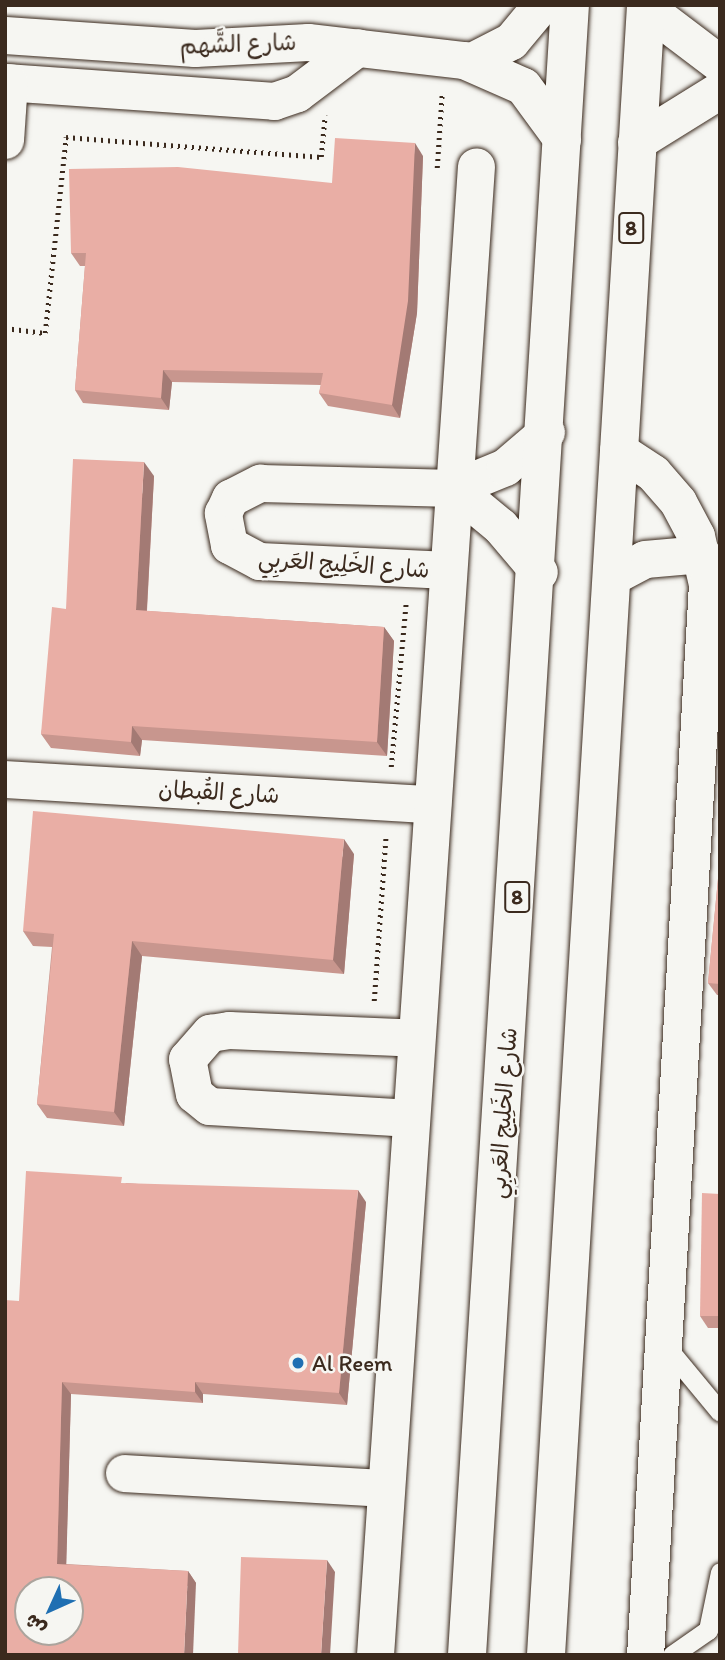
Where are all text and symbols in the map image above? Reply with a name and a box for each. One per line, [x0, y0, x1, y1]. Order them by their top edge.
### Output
street label: شارع الشَّهم [179, 28, 297, 60]
road number: 8 [617, 210, 645, 246]
street label: شارع الخَلِيج العَربِي [257, 544, 431, 584]
street label: شارع القُبطان [158, 775, 280, 809]
road number: 8 [503, 880, 531, 914]
street label: شارع الخَلِيج العَربِي [483, 1026, 523, 1200]
place label: Al Reem [312, 1349, 393, 1377]
marker: Al Reem [290, 1355, 306, 1371]
north arrow [14, 1576, 84, 1646]
text: ش [20, 1609, 51, 1640]

